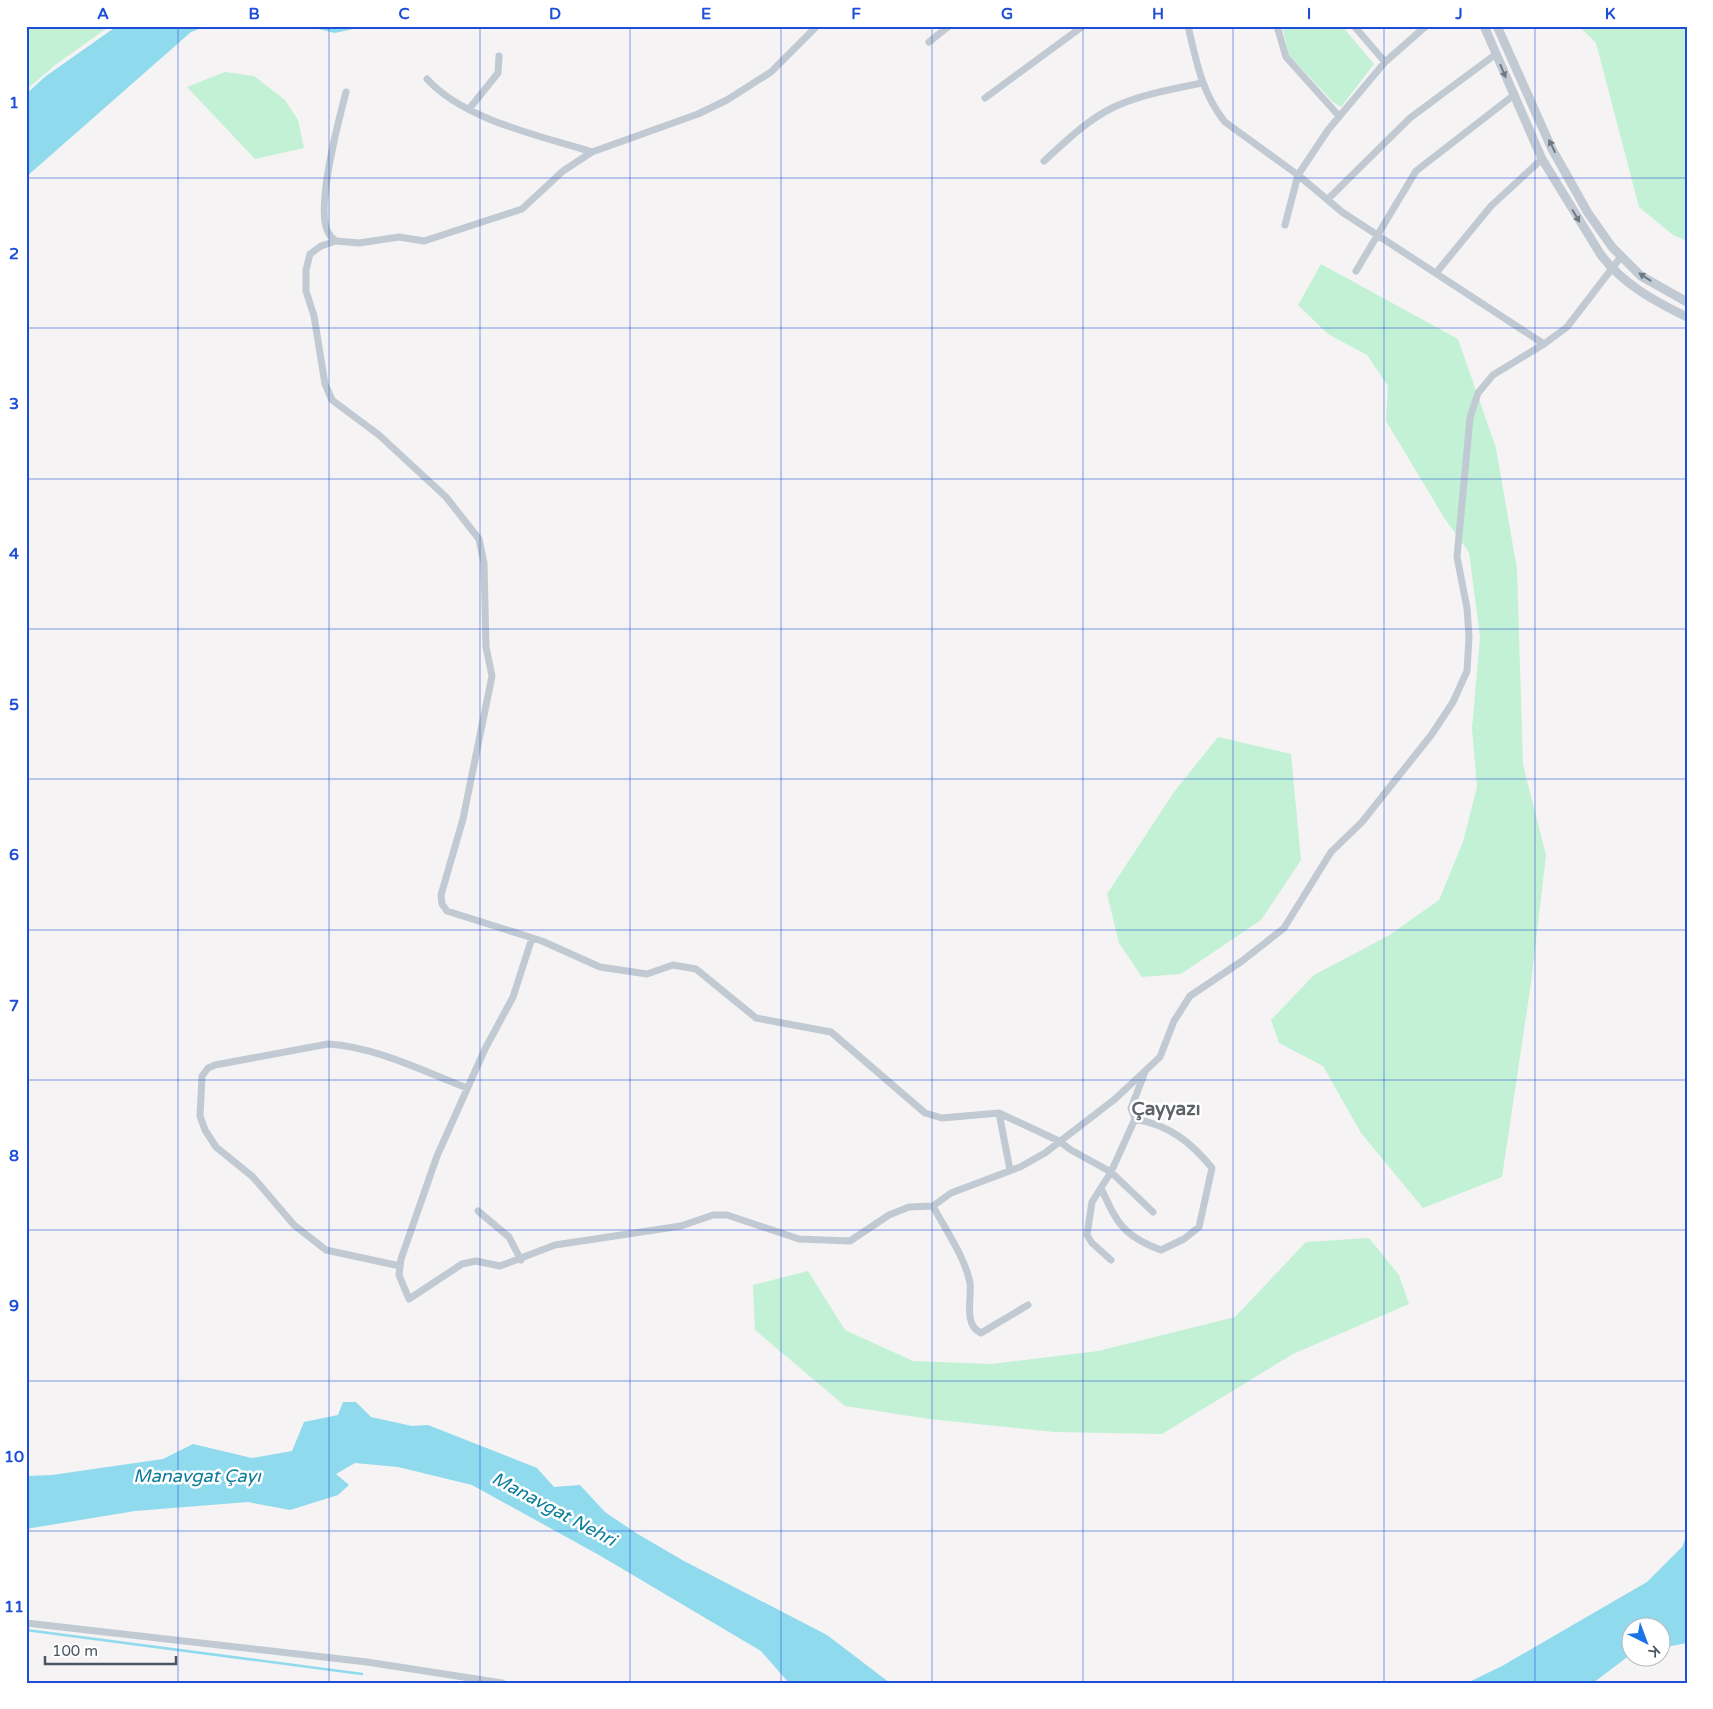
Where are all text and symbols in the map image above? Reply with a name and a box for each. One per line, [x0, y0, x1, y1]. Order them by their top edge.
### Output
text: A [97, 4, 109, 24]
text: B [248, 4, 260, 24]
text: C [398, 4, 410, 24]
text: D [549, 4, 561, 24]
text: E [701, 4, 711, 24]
text: F [851, 4, 861, 24]
text: G [1001, 4, 1013, 24]
text: H [1152, 4, 1164, 24]
text: I [1307, 4, 1311, 24]
text: J [1454, 4, 1463, 24]
text: K [1605, 4, 1616, 24]
one-way arrow [1500, 64, 1508, 78]
text: 1 [9, 93, 19, 113]
one-way arrow [1547, 139, 1556, 154]
one-way arrow [1572, 209, 1581, 222]
text: 2 [9, 244, 19, 264]
one-way arrow [1638, 273, 1651, 282]
text: 3 [9, 394, 19, 414]
text: 4 [9, 544, 19, 564]
text: 5 [9, 695, 19, 715]
text: 6 [9, 845, 19, 865]
text: 7 [9, 996, 19, 1016]
district label: Çayyazı [1132, 1098, 1200, 1121]
text: 8 [9, 1146, 19, 1166]
text: 9 [9, 1296, 19, 1316]
text: 10 [4, 1447, 24, 1467]
water label: Manavgat Çayı [133, 1465, 262, 1487]
water label: Manavgat Nehri [488, 1467, 622, 1552]
text: 11 [4, 1597, 24, 1617]
north arrow [1620, 1616, 1670, 1666]
scale bar [45, 1634, 176, 1666]
text: 100 m [52, 1642, 98, 1660]
text: K [1645, 1642, 1664, 1661]

